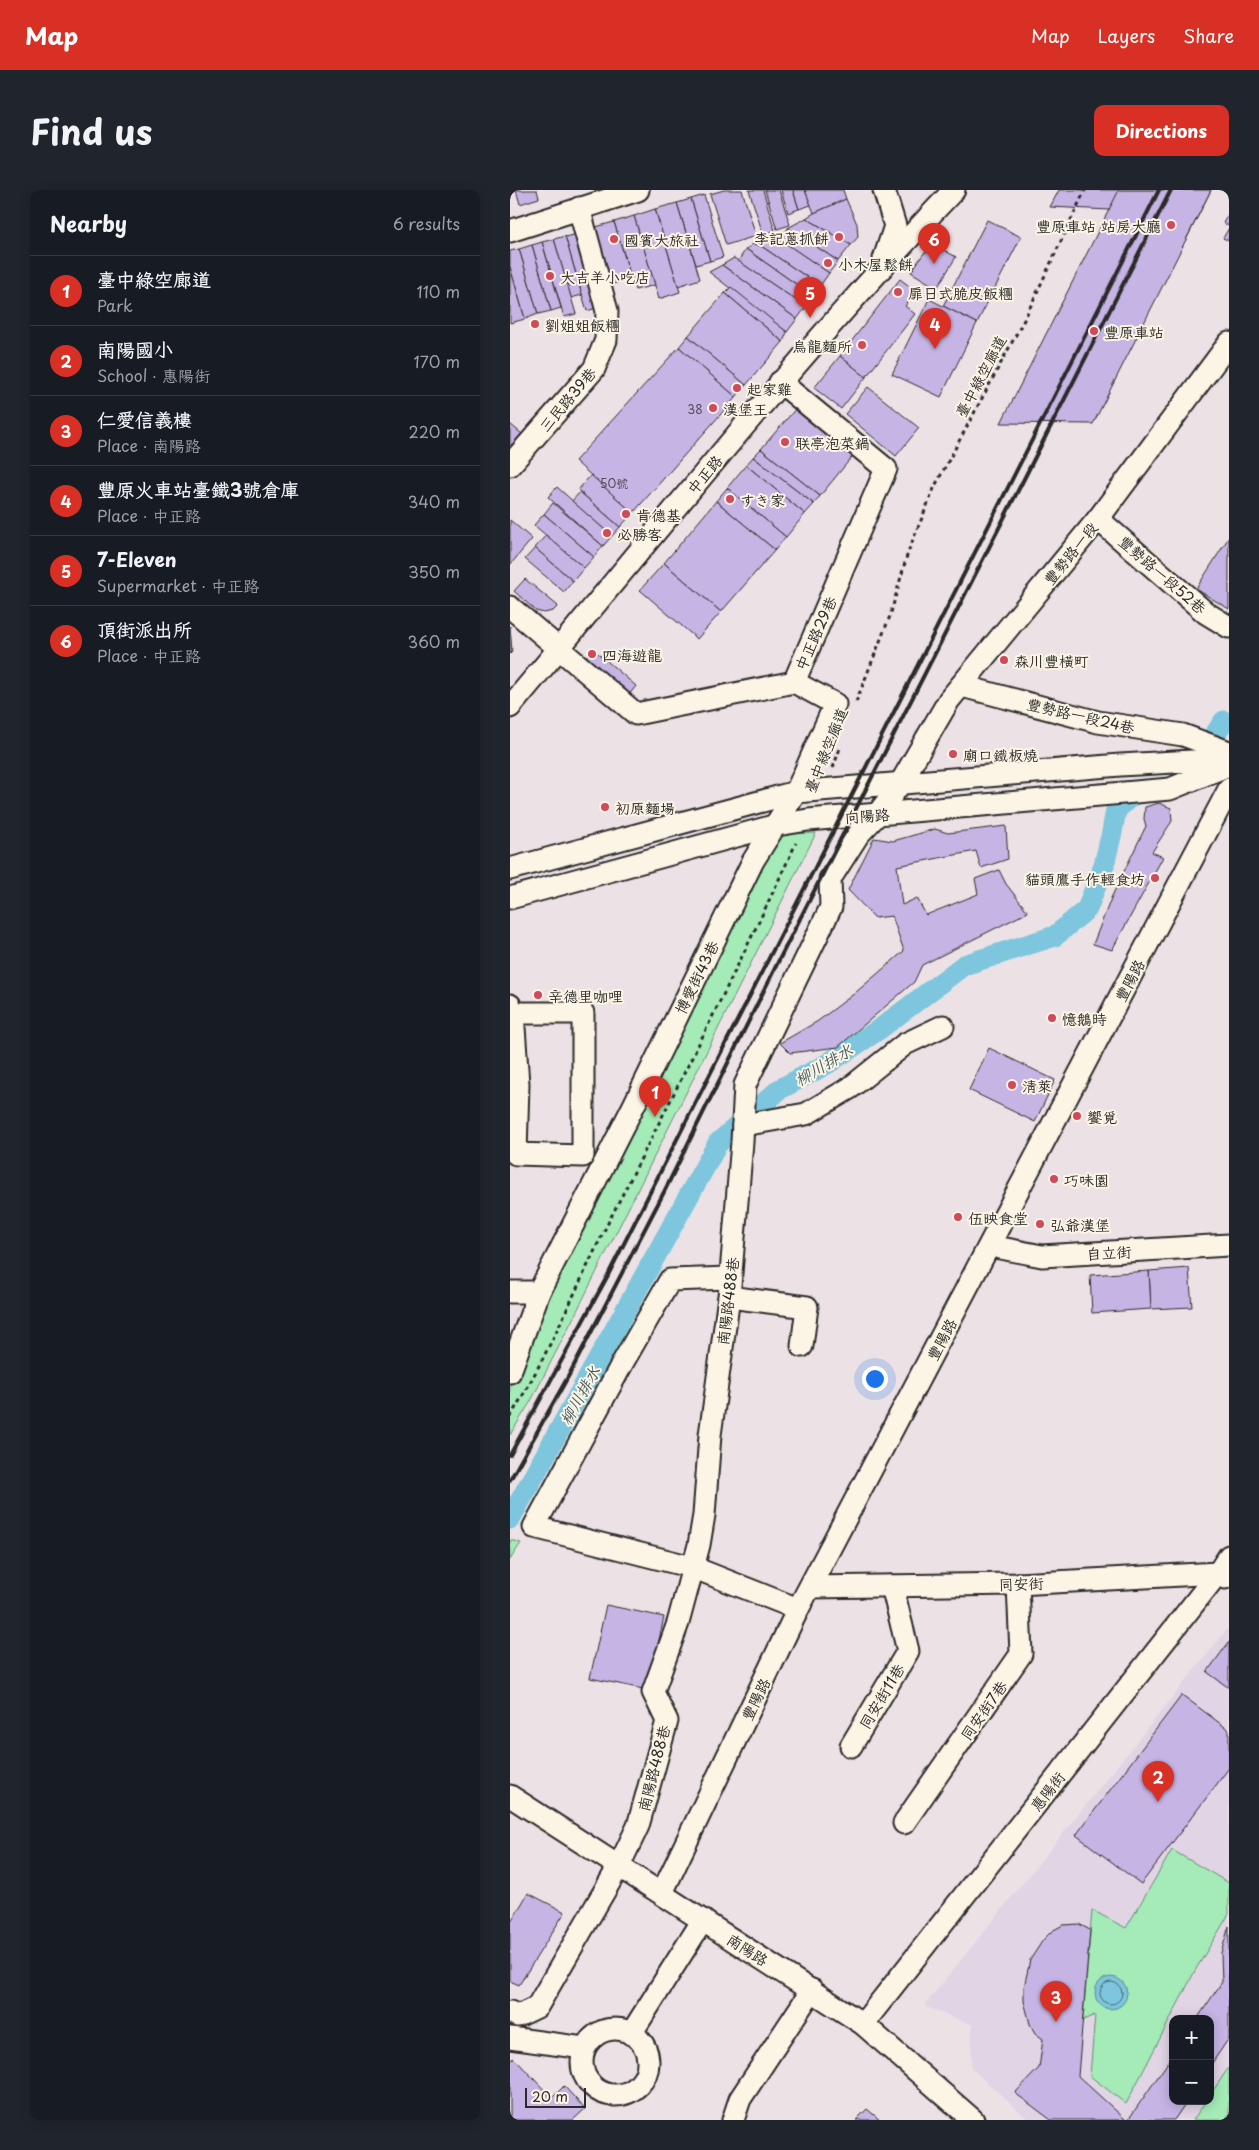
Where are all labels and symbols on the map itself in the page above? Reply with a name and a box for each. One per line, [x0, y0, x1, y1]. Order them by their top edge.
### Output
place label: 豐原車站 站房大廳 [1036, 214, 1161, 237]
marker: 豐原車站 站房大廳 [1165, 219, 1177, 231]
pin: 6 [918, 223, 950, 264]
place label: 李記蔥抓餅 [754, 226, 829, 249]
place label: 國賓大旅社 [624, 228, 699, 251]
marker: 李記蔥抓餅 [833, 231, 845, 243]
marker: 國賓大旅社 [608, 233, 620, 245]
place label: 小木屋鬆餅 [838, 252, 913, 275]
marker: 小木屋鬆餅 [822, 257, 834, 269]
place label: 大吉羊小吃店 [560, 265, 650, 288]
marker: 大吉羊小吃店 [544, 270, 556, 282]
pin: 5 [794, 277, 826, 318]
place label: 扉日式脆皮飯糰 [908, 281, 1013, 304]
marker: 扉日式脆皮飯糰 [892, 286, 904, 298]
pin: 4 [919, 308, 951, 349]
place label: 劉姐姐飯糰 [545, 313, 620, 336]
marker: 劉姐姐飯糰 [529, 318, 541, 330]
place label: 豐原車站 [1104, 320, 1164, 343]
marker: 豐原車站 [1088, 325, 1100, 337]
street label: 臺中綠空廊道 [949, 331, 1011, 421]
place label: 烏龍麵所 [792, 334, 852, 357]
marker: 烏龍麵所 [856, 339, 868, 351]
street label: 三民路39巷 [533, 362, 601, 436]
place label: 起家雞 [747, 377, 792, 400]
marker: 起家雞 [731, 382, 743, 394]
place label: 漢堡王 [723, 397, 768, 420]
house number: 38 [687, 400, 703, 418]
marker: 漢堡王 [707, 402, 719, 414]
place label: 联亭泡菜鍋 [795, 431, 870, 454]
marker: 联亭泡菜鍋 [779, 436, 791, 448]
street label: 中正路 [681, 449, 727, 499]
house number: 50號 [600, 474, 628, 492]
place label: すき家 [740, 488, 785, 511]
marker: すき家 [724, 493, 736, 505]
place label: 肯德基 [636, 503, 681, 526]
marker: 肯德基 [620, 508, 632, 520]
street label: 豐勢路一段 [1037, 517, 1103, 589]
place label: 必勝客 [617, 522, 662, 545]
marker: 必勝客 [601, 527, 613, 539]
street label: 豐勢路一段52巷 [1114, 529, 1212, 619]
street label: 中正路29巷 [788, 592, 842, 674]
place label: 四海遊龍 [602, 643, 662, 666]
marker: 四海遊龍 [586, 648, 598, 660]
place label: 森川豐橫町 [1014, 649, 1089, 672]
marker: 森川豐橫町 [998, 654, 1010, 666]
street label: 豐勢路一段24巷 [1025, 691, 1137, 739]
street label: 臺中綠空廊道 [797, 704, 853, 796]
place label: 廟口鐵板燒 [963, 743, 1038, 766]
marker: 廟口鐵板燒 [947, 748, 959, 760]
place label: 初原麵場 [615, 796, 675, 819]
marker: 初原麵場 [599, 801, 611, 813]
street label: 向陽路 [844, 802, 890, 828]
place label: 貓頭鷹手作輕食坊 [1025, 867, 1145, 890]
marker: 貓頭鷹手作輕食坊 [1149, 872, 1161, 884]
street label: 博愛街43巷 [668, 936, 724, 1018]
street label: 豐陽路 [1108, 955, 1150, 1005]
place label: 辛德里咖哩 [548, 984, 623, 1007]
marker: 辛德里咖哩 [532, 989, 544, 1001]
place label: 憶鵝時 [1062, 1007, 1107, 1030]
marker: 憶鵝時 [1046, 1012, 1058, 1024]
water label: 柳川排水 [789, 1037, 857, 1091]
place label: 清萊 [1022, 1074, 1052, 1097]
pin: 1 [639, 1076, 671, 1117]
marker: 清萊 [1006, 1079, 1018, 1091]
place label: 饗覓 [1087, 1105, 1117, 1128]
marker: 饗覓 [1071, 1110, 1083, 1122]
place label: 巧味園 [1064, 1168, 1109, 1191]
marker: 巧味園 [1048, 1173, 1060, 1185]
place label: 伍映食堂 [968, 1206, 1028, 1229]
marker: 伍映食堂 [952, 1211, 964, 1223]
place label: 弘爺漢堡 [1050, 1213, 1110, 1236]
marker: 弘爺漢堡 [1034, 1218, 1046, 1230]
street label: 自立街 [1086, 1239, 1132, 1265]
street label: 南陽路488巷 [710, 1256, 744, 1346]
street label: 豐陽路 [920, 1314, 962, 1364]
water label: 柳川排水 [553, 1360, 605, 1429]
your location [862, 1366, 888, 1392]
street label: 同安街 [998, 1571, 1044, 1595]
street label: 同安街11巷 [852, 1659, 910, 1733]
street label: 豐陽路 [735, 1674, 775, 1724]
street label: 同安街7巷 [954, 1675, 1012, 1745]
street label: 南陽路488巷 [631, 1722, 675, 1814]
pin: 2 [1142, 1761, 1174, 1802]
street label: 惠陽街 [1024, 1766, 1070, 1816]
street label: 南陽路 [723, 1927, 773, 1971]
pin: 3 [1040, 1981, 1072, 2022]
scale bar [525, 2085, 586, 2108]

